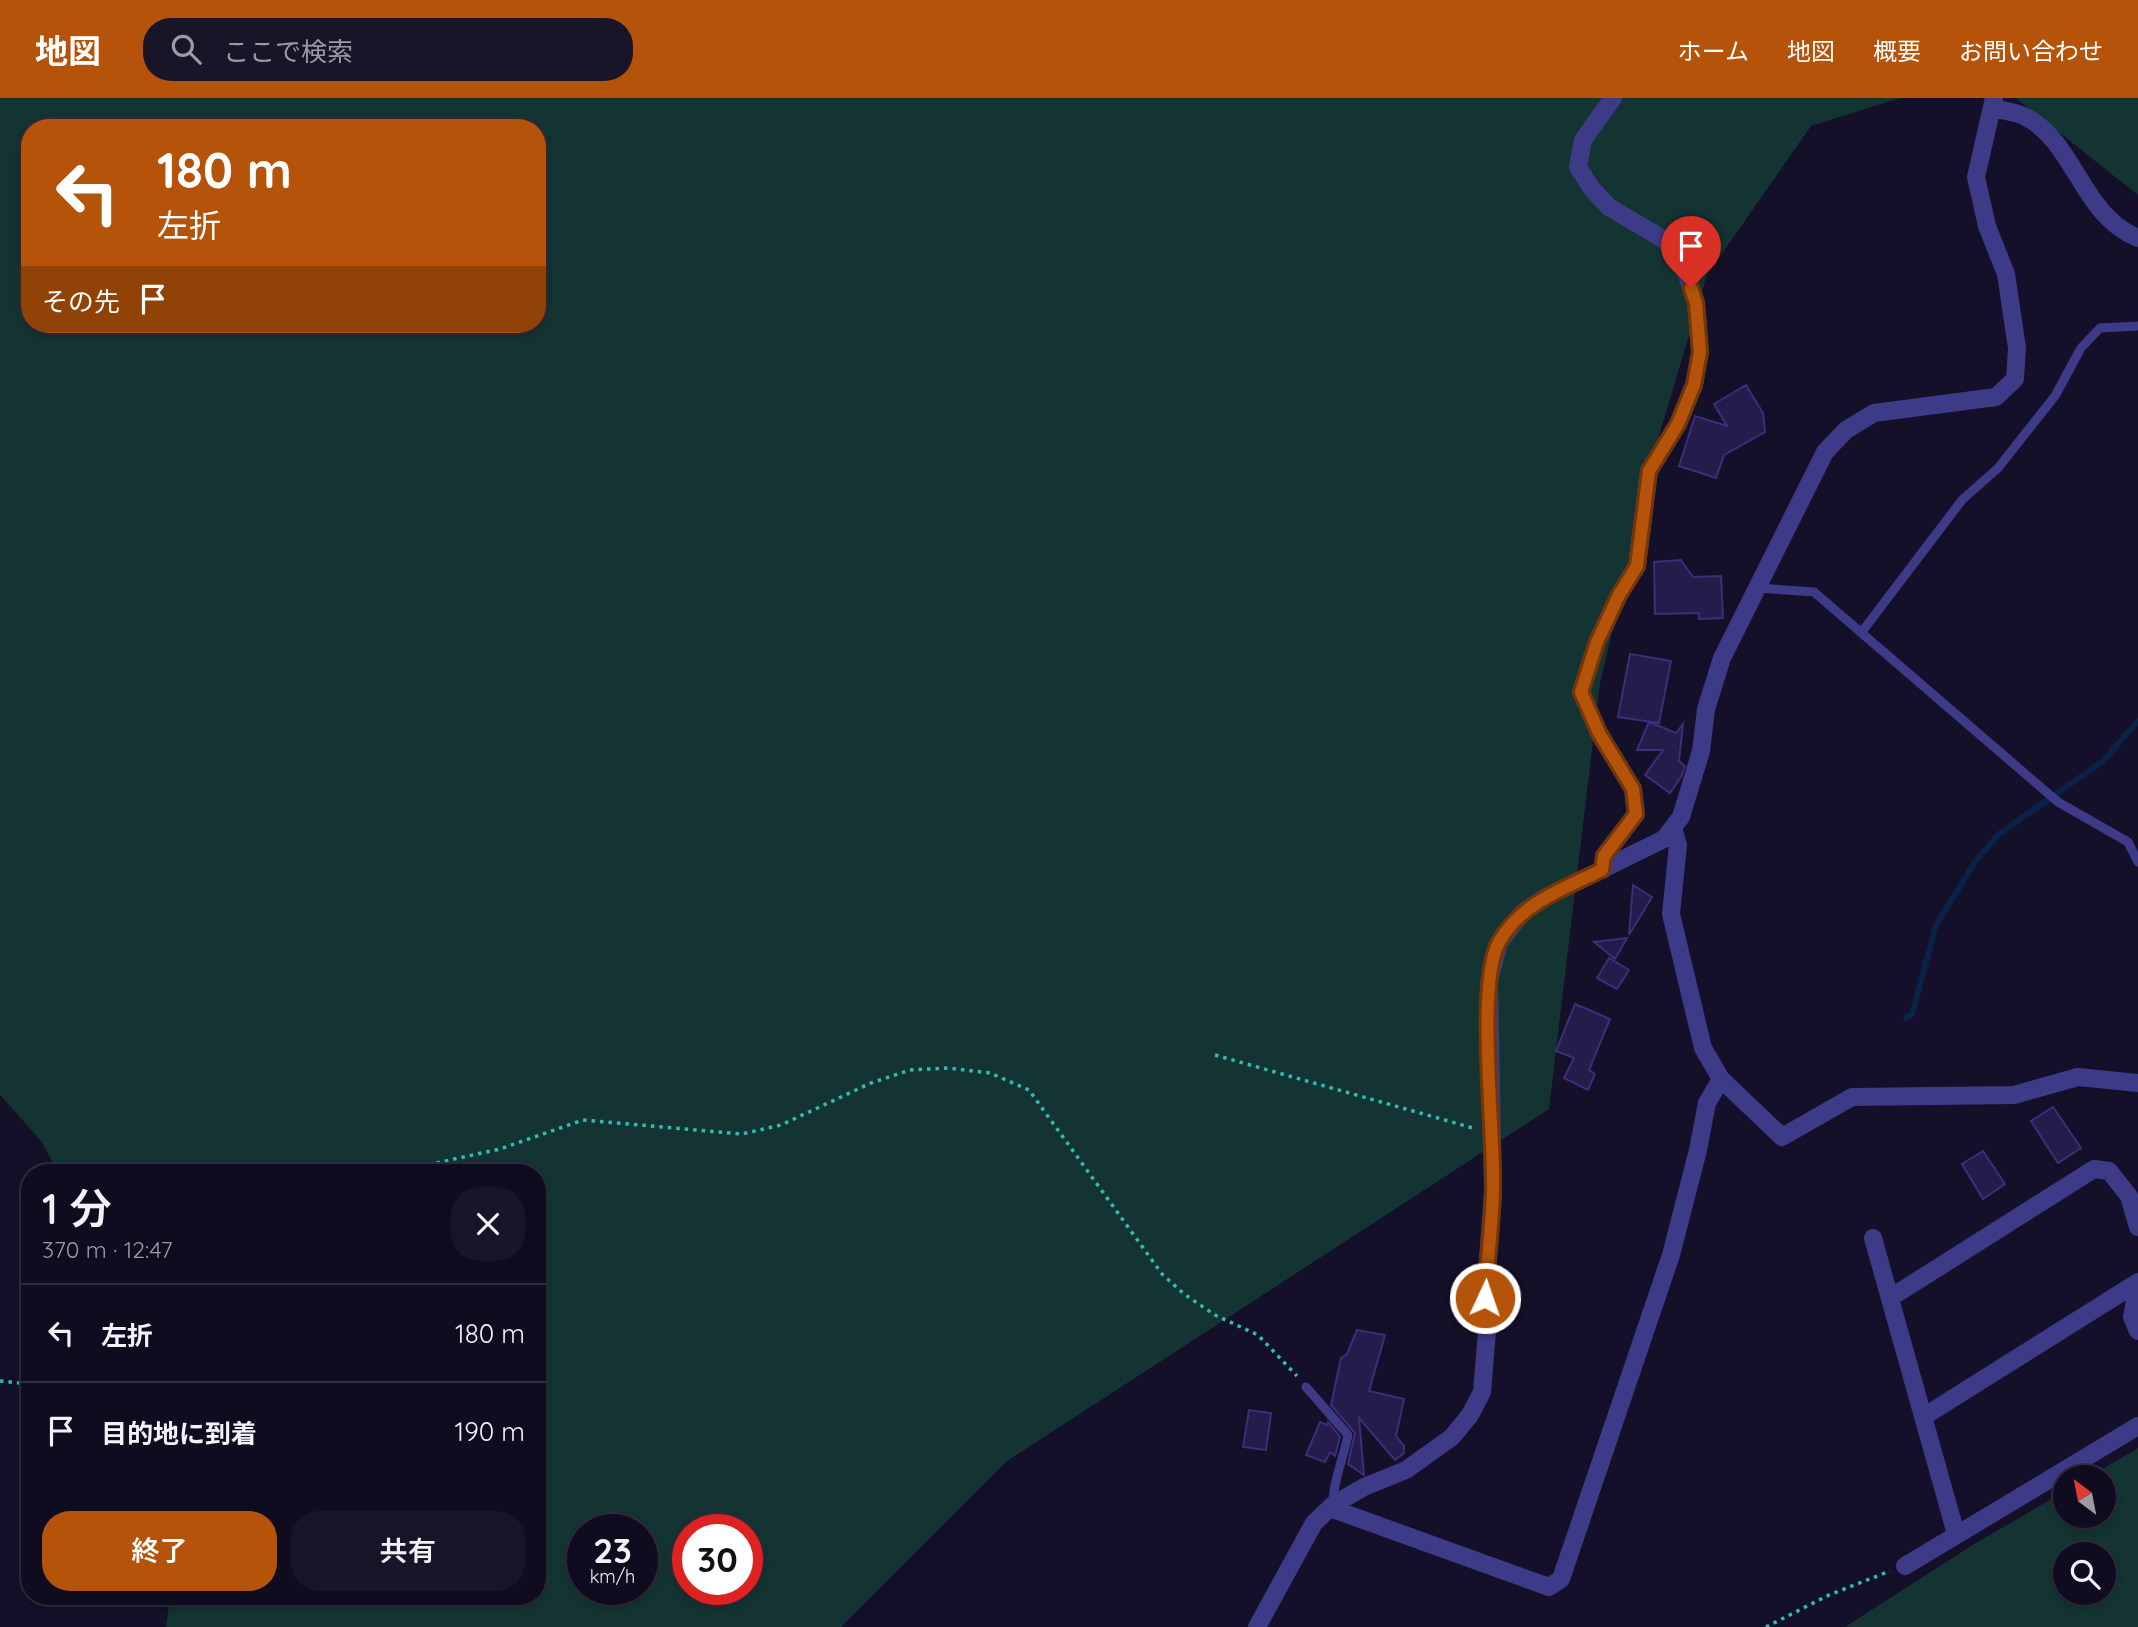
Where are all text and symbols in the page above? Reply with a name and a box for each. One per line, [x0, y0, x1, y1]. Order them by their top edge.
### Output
search box [143, 18, 633, 81]
text: 地図 [35, 30, 101, 71]
icon: search [167, 30, 205, 68]
text: ここで検索 [223, 35, 353, 68]
text: ホーム [1678, 36, 1749, 66]
text: 地図 [1787, 36, 1835, 66]
text: 概要 [1873, 36, 1921, 66]
text: お問い合わせ [1959, 36, 2103, 66]
text: 180 m [157, 139, 292, 200]
icon: left [42, 147, 133, 238]
text: 左折 [157, 205, 221, 245]
pin [1661, 216, 1721, 288]
icon: arrive [1672, 227, 1710, 265]
icon: arrive [134, 280, 172, 318]
text: その先 [42, 285, 120, 318]
text: 1 分 [42, 1182, 112, 1235]
button: close [451, 1187, 525, 1261]
text: 370 m · 12:47 [42, 1235, 173, 1264]
position arrow [1448, 1261, 1522, 1335]
icon: left [42, 1314, 80, 1352]
text: 180 m [455, 1317, 525, 1350]
text: 左折 [101, 1319, 153, 1352]
icon: arrive [42, 1412, 80, 1450]
text: 190 m [455, 1415, 525, 1448]
text: 目的地に到着 [101, 1417, 257, 1450]
north arrow [2053, 1465, 2116, 1528]
map controls [2053, 1465, 2116, 1605]
button: 終了 [42, 1511, 277, 1591]
button: 共有 [291, 1511, 525, 1591]
speed limit sign: 30 [672, 1514, 763, 1605]
text: 23 [593, 1528, 632, 1572]
button: search [2053, 1542, 2116, 1605]
text: km/h [590, 1565, 635, 1588]

